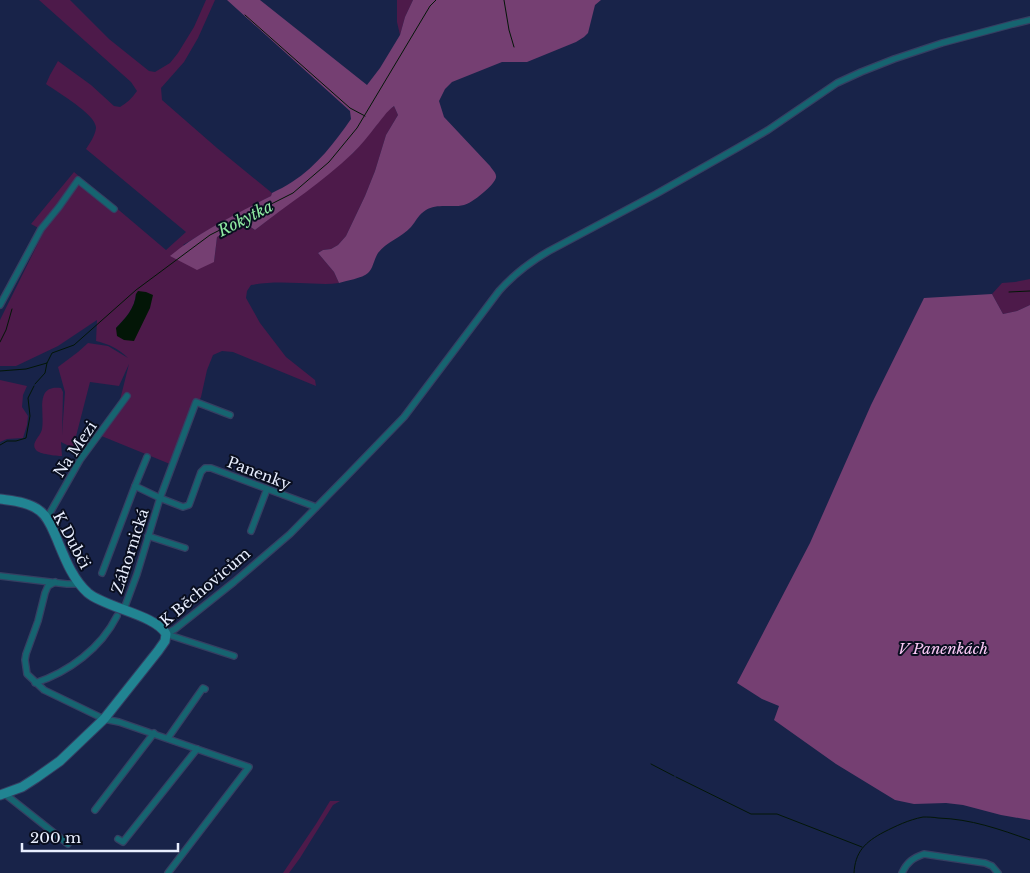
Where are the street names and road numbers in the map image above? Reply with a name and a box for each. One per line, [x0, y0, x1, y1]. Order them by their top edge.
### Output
street label: Na Mezi [49, 417, 101, 481]
street label: Panenky [225, 452, 294, 494]
street label: Záhornická [107, 505, 153, 596]
street label: K Dubči [49, 508, 95, 572]
street label: K Běchovicům [156, 544, 254, 630]

